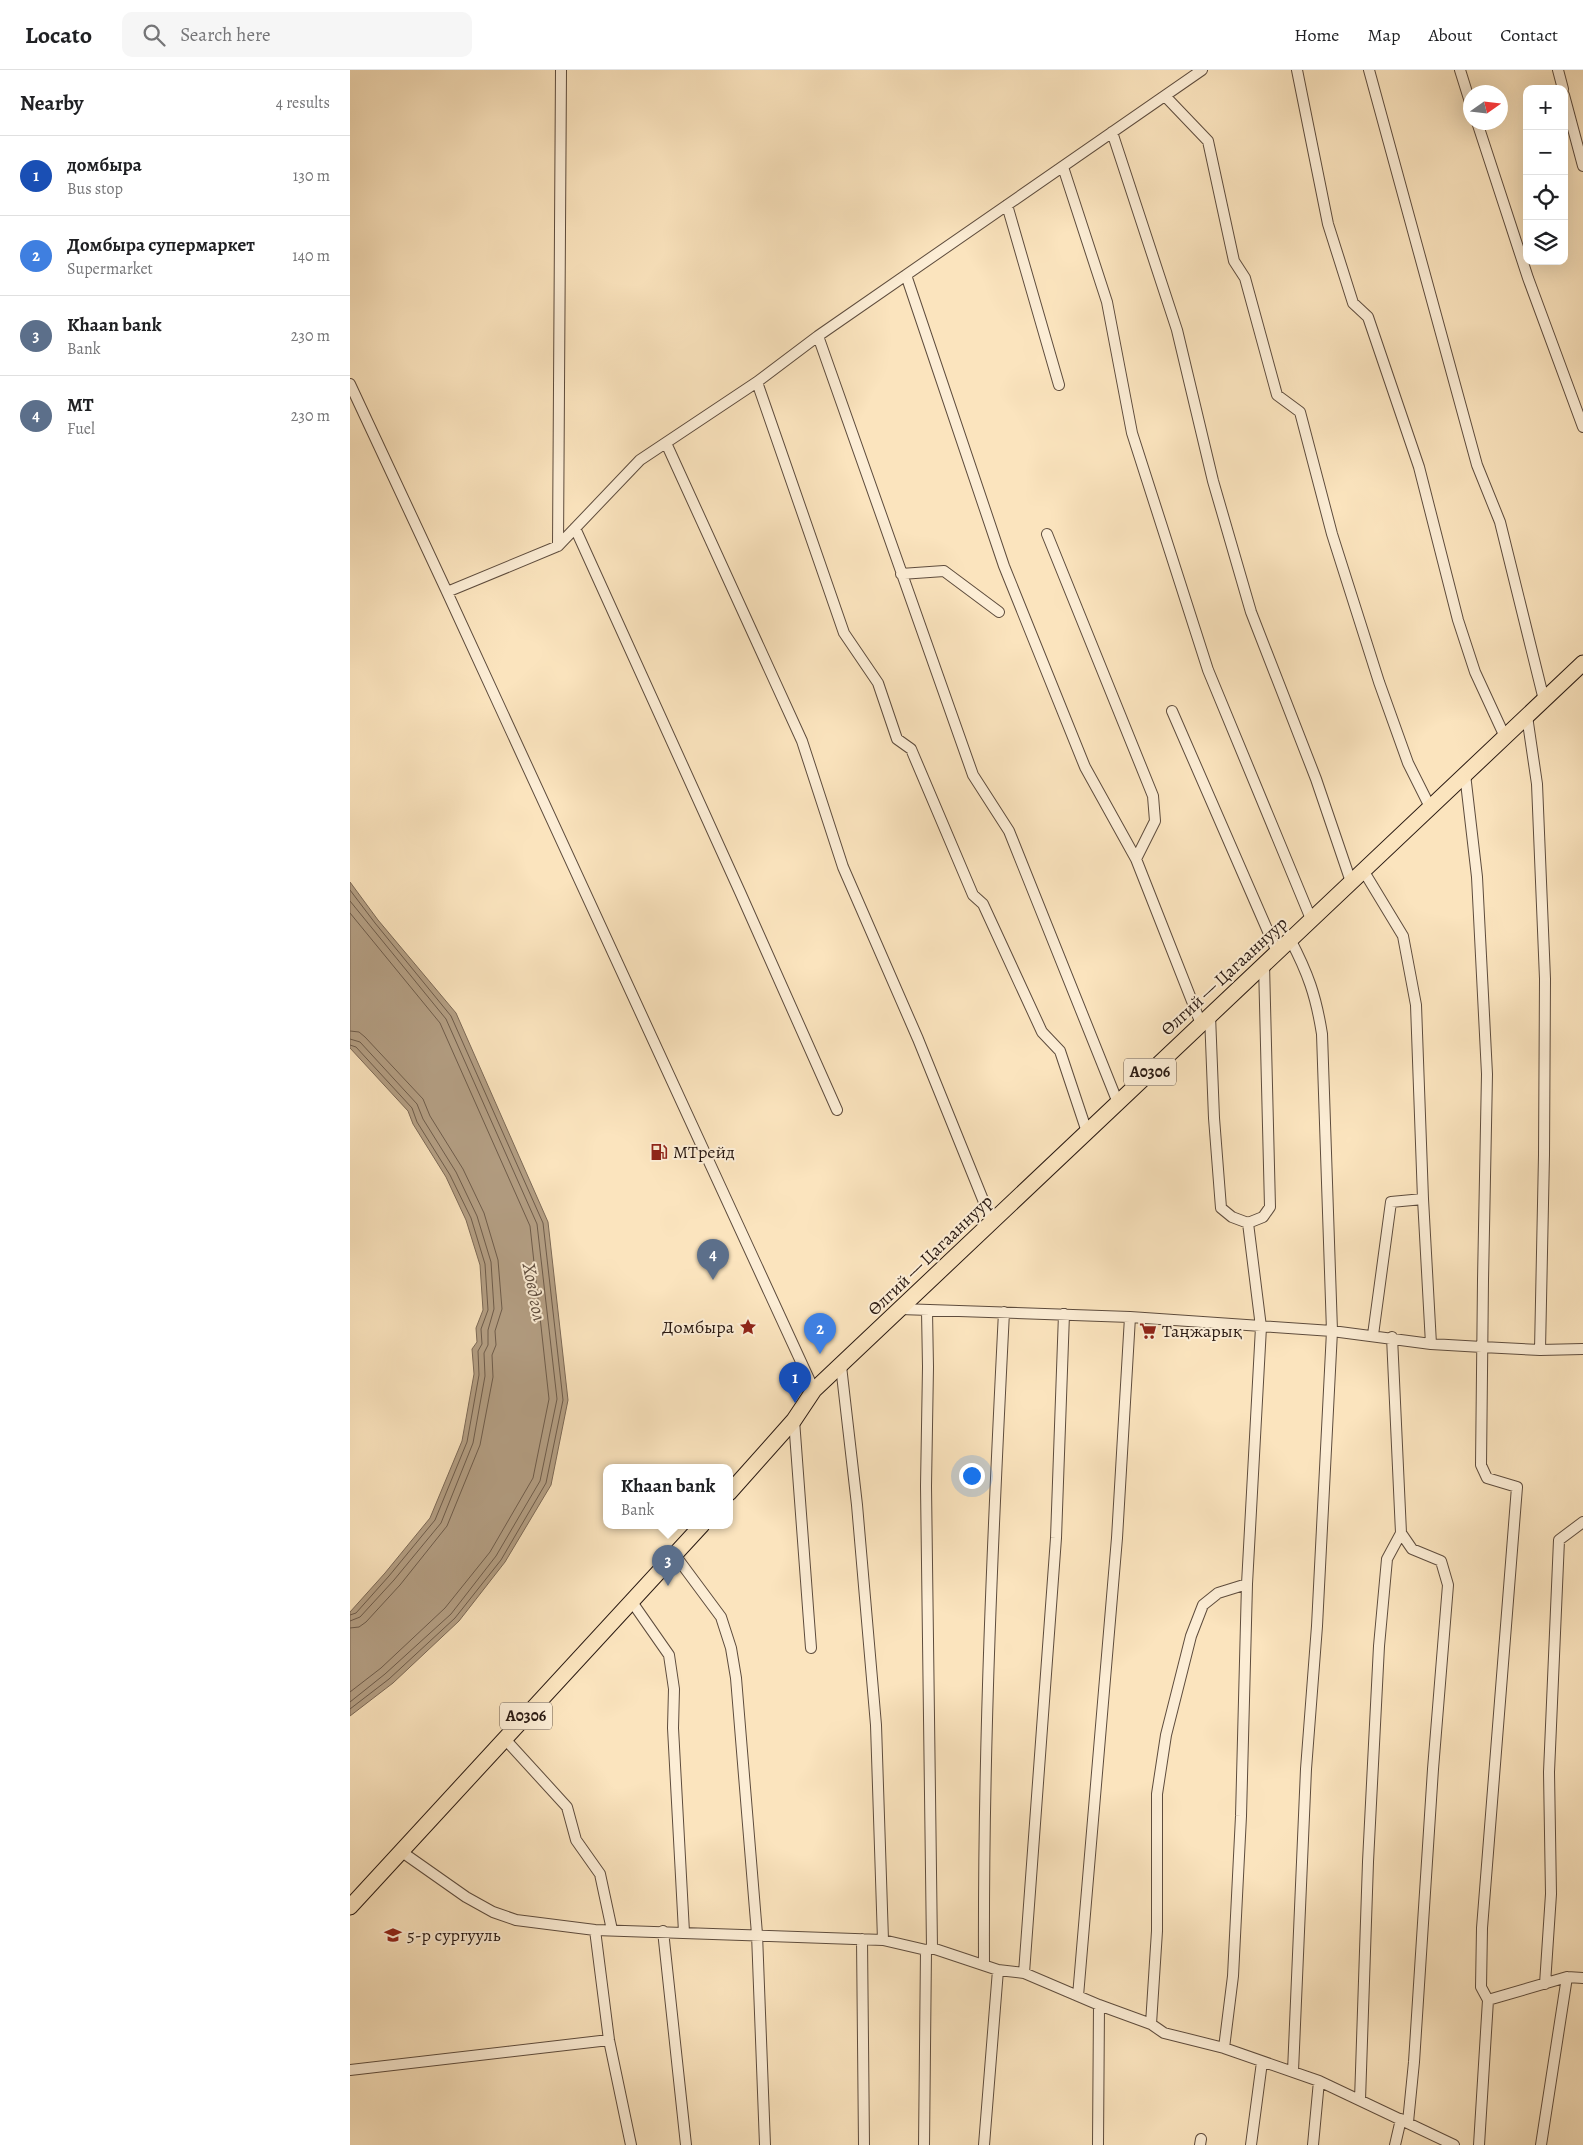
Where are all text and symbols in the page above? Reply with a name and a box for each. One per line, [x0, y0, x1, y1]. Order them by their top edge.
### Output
search box [122, 12, 472, 57]
text: Locato [25, 19, 92, 51]
icon: search [140, 21, 168, 49]
text: Search here [180, 22, 271, 48]
text: Home [1294, 23, 1339, 47]
text: Map [1367, 23, 1400, 47]
text: About [1428, 23, 1472, 47]
text: Contact [1500, 23, 1558, 47]
north arrow [1463, 85, 1508, 130]
map controls [1523, 85, 1568, 265]
button: + [1523, 85, 1568, 130]
text: Nearby [20, 89, 83, 117]
text: 4 results [276, 92, 330, 114]
button: − [1523, 130, 1568, 175]
text: домбыра [67, 152, 142, 178]
text: 1 [33, 165, 39, 187]
text: 130 m [293, 165, 330, 187]
button: locate [1523, 175, 1568, 220]
text: Bus stop [67, 178, 123, 200]
button: layers [1523, 220, 1568, 265]
text: Домбыра супермаркет [67, 232, 255, 258]
text: 2 [32, 245, 40, 267]
text: 140 m [292, 245, 330, 267]
text: Supermarket [67, 258, 153, 280]
text: Khaan bank [67, 312, 162, 338]
text: 3 [33, 325, 39, 347]
text: 230 m [291, 325, 330, 347]
text: Bank [67, 338, 101, 360]
text: МТ [67, 392, 94, 418]
text: 4 [32, 405, 40, 427]
text: 230 m [291, 405, 330, 427]
text: Fuel [67, 418, 95, 440]
street label: Өлгий — Цагааннуур [1156, 911, 1292, 1041]
road number: A0306 [1124, 1059, 1176, 1086]
place label: MTрейд [673, 1140, 735, 1164]
fuel station icon: MTрейд [649, 1142, 669, 1162]
street label: Өлгий — Цагааннуур [862, 1189, 998, 1321]
pin: 4 [697, 1239, 729, 1280]
water label: Ховд гол [515, 1260, 552, 1324]
pin: 2 [804, 1313, 836, 1354]
place label: Домбыра [662, 1315, 735, 1339]
place icon: Домбыра [738, 1317, 758, 1337]
place label: Таңжарық [1162, 1319, 1243, 1343]
supermarket icon: Таңжарық [1138, 1321, 1158, 1341]
pin: 1 [779, 1362, 811, 1403]
your location [959, 1463, 985, 1489]
popup [603, 1464, 733, 1529]
text: Khaan bank [621, 1473, 715, 1499]
text: Bank [621, 1499, 654, 1521]
pin: 3 [652, 1545, 684, 1586]
road number: A0306 [500, 1702, 552, 1730]
place label: 5-р сургууль [407, 1923, 501, 1947]
school or university icon: 5-р сургууль [383, 1925, 403, 1945]

